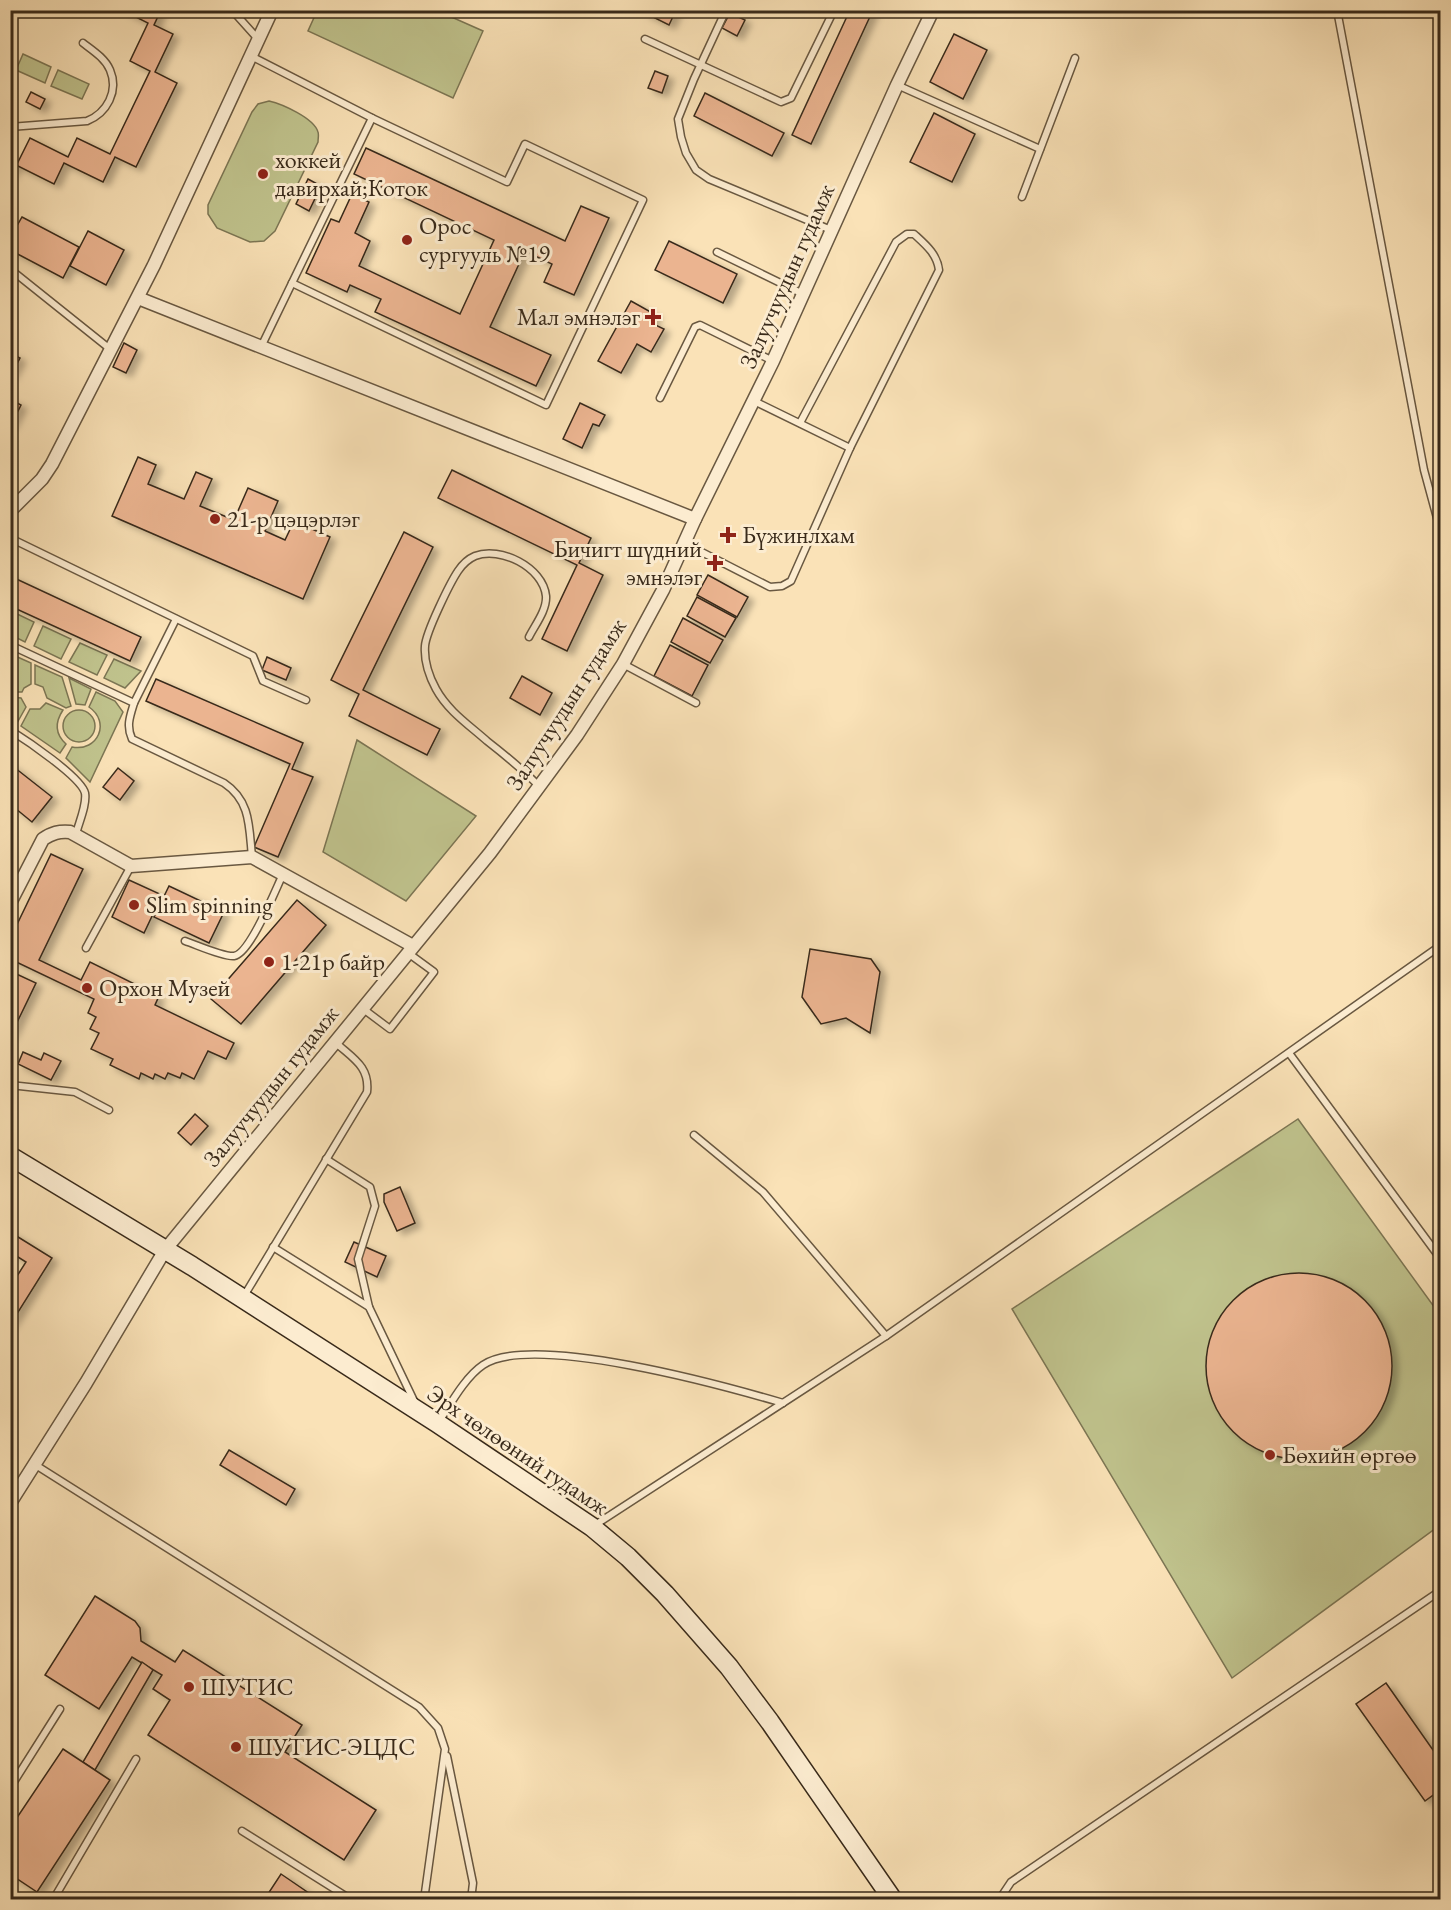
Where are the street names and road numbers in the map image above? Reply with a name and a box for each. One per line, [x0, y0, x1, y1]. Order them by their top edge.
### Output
street label: Залуучуудын гудамж [732, 178, 841, 373]
street label: Залуучуудын гудамж [498, 612, 633, 796]
street label: Залуучуудын гудамж [196, 998, 345, 1173]
street label: Эрх чөлөөний гудамж [421, 1377, 615, 1522]

